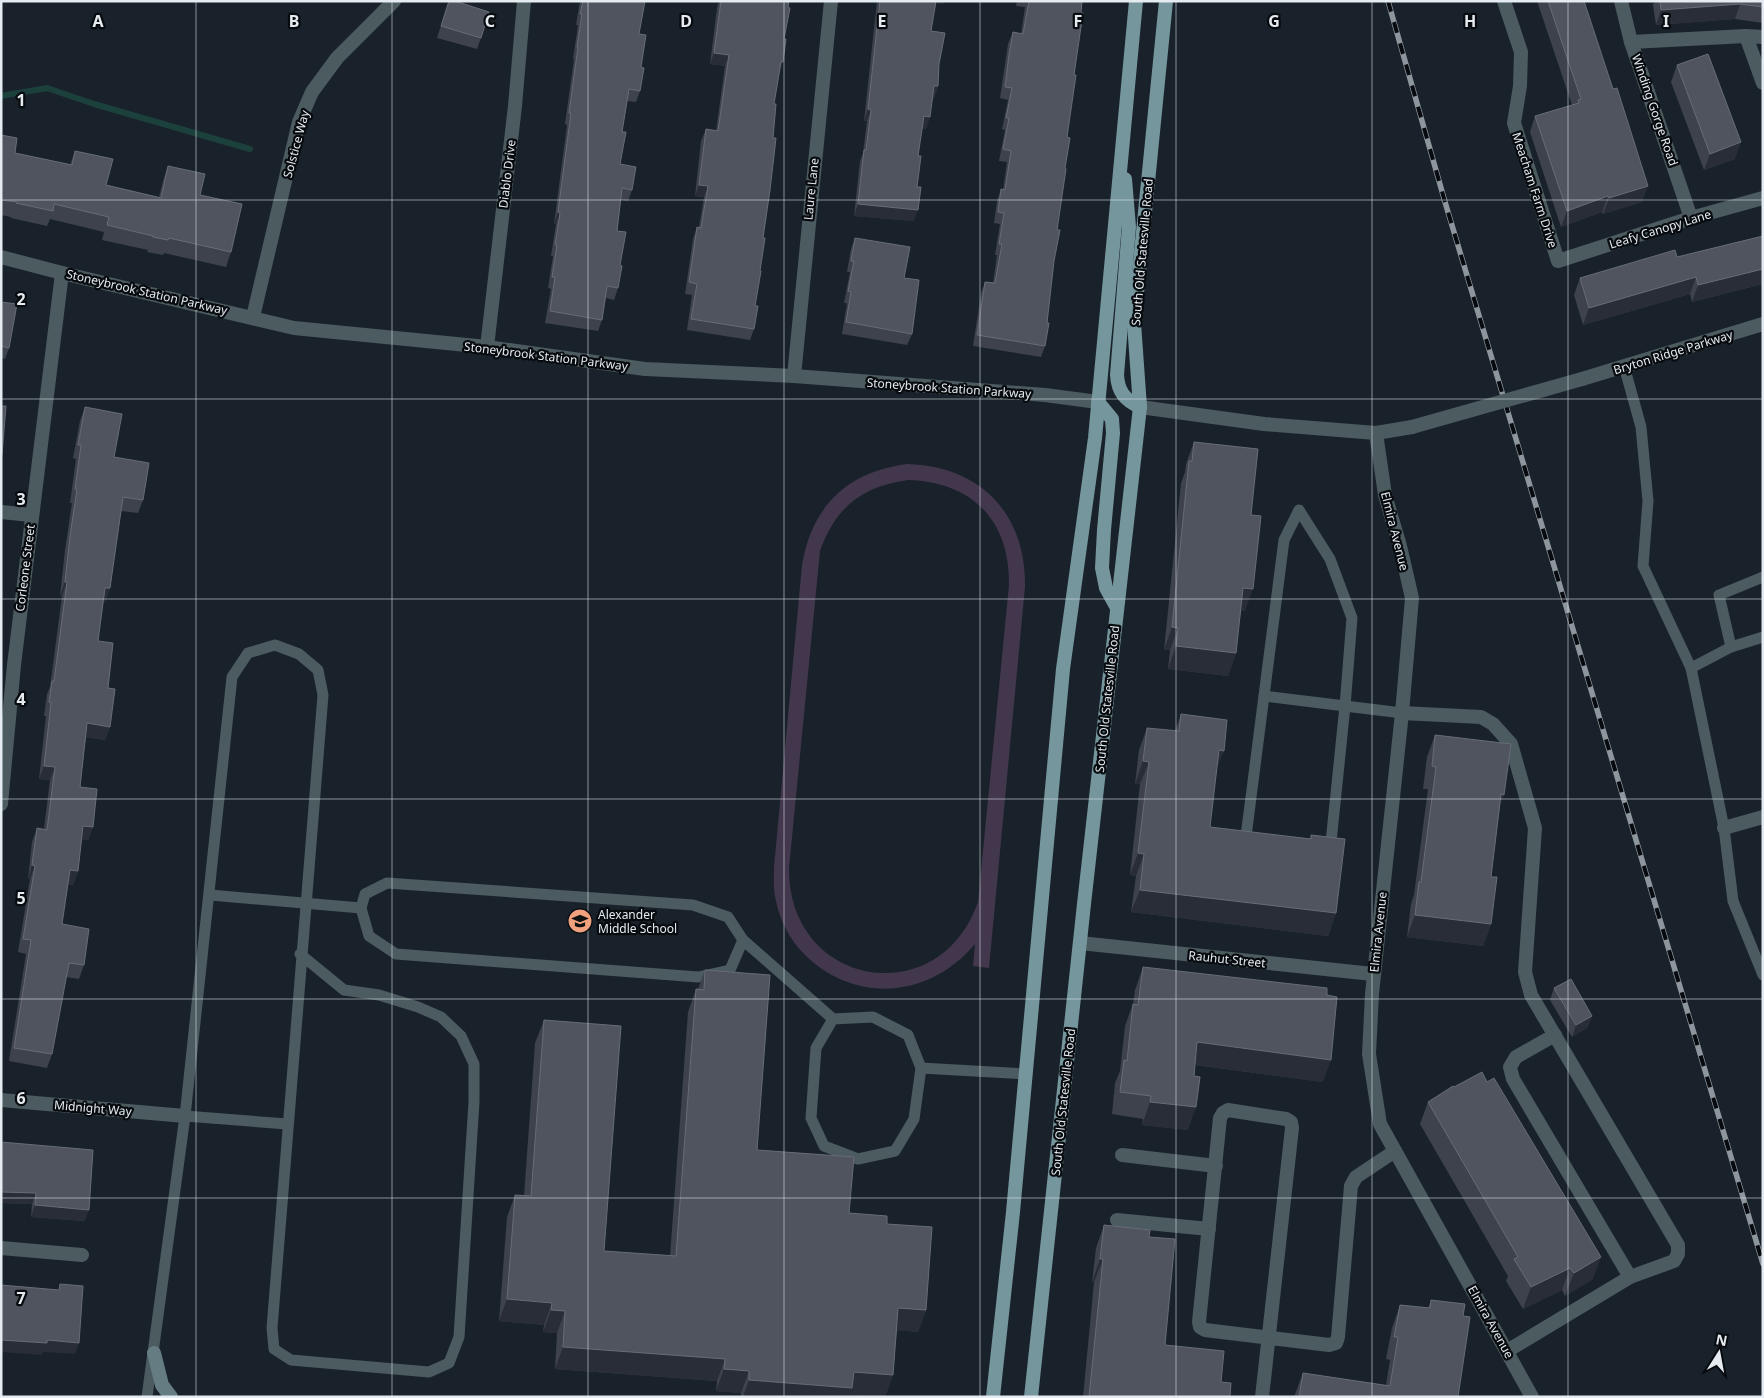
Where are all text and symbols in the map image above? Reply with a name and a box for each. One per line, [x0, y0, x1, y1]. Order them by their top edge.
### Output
text: A [92, 10, 104, 32]
text: B [289, 10, 299, 32]
text: C [485, 10, 495, 32]
text: D [680, 10, 692, 32]
text: E [878, 10, 887, 32]
text: F [1074, 10, 1082, 32]
text: G [1268, 10, 1280, 32]
text: H [1464, 10, 1476, 32]
text: I [1663, 10, 1669, 32]
street label: Winding Gorge Road [1628, 52, 1682, 168]
text: 1 [16, 89, 26, 111]
street label: Solstice Way [279, 107, 313, 180]
street label: Meacham Farm Drive [1508, 130, 1562, 250]
street label: Diablo Drive [494, 138, 520, 209]
street label: Laure Lane [799, 157, 823, 221]
street label: South Old Statesville Road [1127, 178, 1157, 326]
street label: Leafy Canopy Lane [1607, 205, 1713, 253]
street label: Stoneybrook Station Parkway [65, 265, 230, 319]
text: 2 [16, 288, 26, 310]
street label: Bryton Ridge Parkway [1611, 326, 1736, 378]
street label: Stoneybrook Station Parkway [463, 338, 630, 375]
street label: Stoneybrook Station Parkway [866, 374, 1033, 402]
text: 3 [16, 488, 26, 510]
street label: Elmira Avenue [1377, 490, 1413, 572]
street label: Corleone Street [11, 523, 39, 613]
street label: South Old Statesville Road [1091, 625, 1123, 773]
text: 4 [16, 688, 26, 710]
text: 5 [16, 887, 26, 909]
street label: Elmira Avenue [1365, 891, 1391, 973]
place label: Alexander Middle School [598, 906, 677, 937]
school or university icon: Alexander Middle School [567, 908, 593, 934]
street label: Rauhut Street [1188, 947, 1267, 972]
street label: South Old Statesville Road [1047, 1028, 1079, 1176]
text: 6 [16, 1087, 26, 1109]
street label: Midnight Way [53, 1096, 133, 1120]
street label: Elmira Avenue [1464, 1283, 1518, 1362]
text: 7 [16, 1287, 26, 1309]
north arrow [1694, 1328, 1744, 1378]
text: N [1714, 1329, 1729, 1350]

